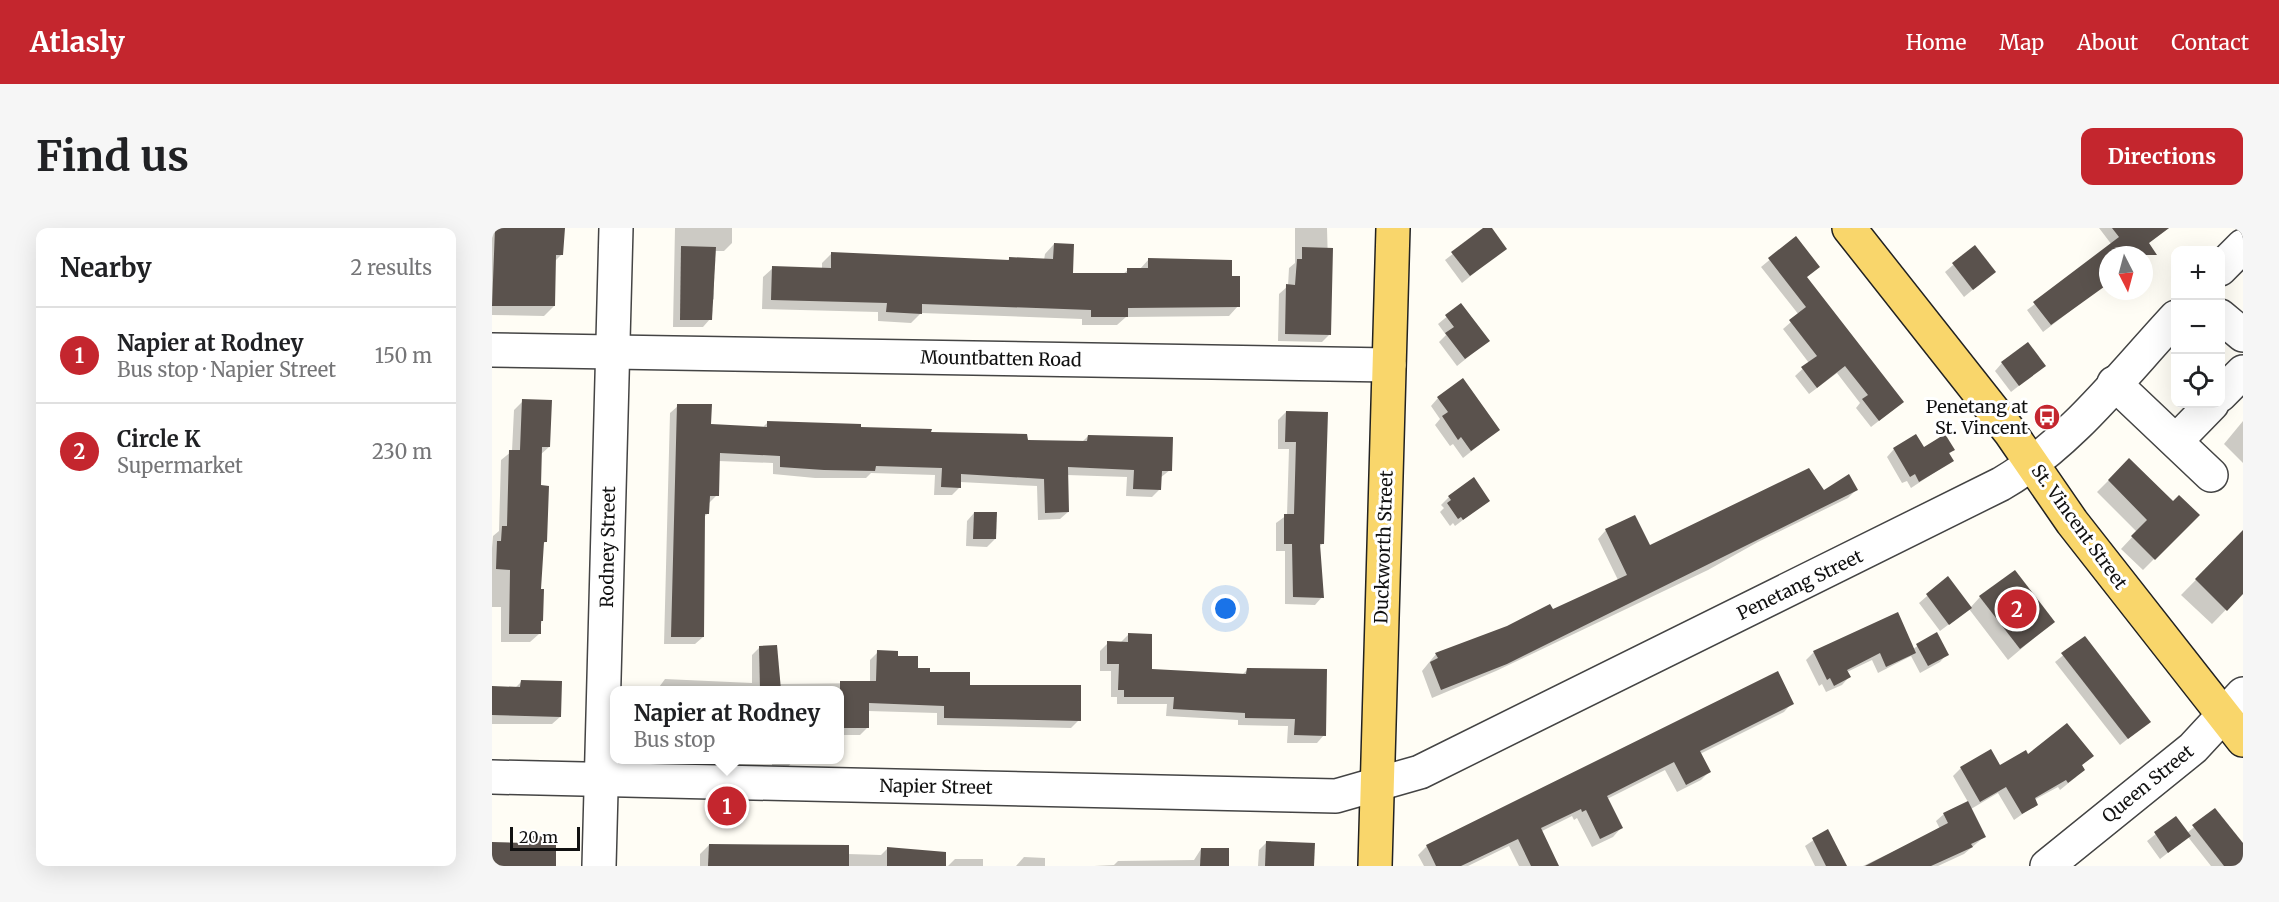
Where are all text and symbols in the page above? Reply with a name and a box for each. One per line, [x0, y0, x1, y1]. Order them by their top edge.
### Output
text: Atlasly [30, 24, 125, 60]
text: Home [1906, 29, 1966, 56]
text: Map [1999, 29, 2044, 56]
text: About [2077, 29, 2138, 56]
text: Contact [2171, 29, 2249, 56]
button: Directions [2081, 128, 2243, 185]
text: Find us [36, 130, 189, 182]
north arrow [2099, 246, 2153, 300]
map controls [2171, 246, 2225, 408]
button: + [2171, 246, 2225, 300]
text: Nearby [60, 251, 152, 284]
text: 2 results [350, 255, 432, 280]
button: − [2171, 300, 2225, 354]
text: Napier at Rodney [117, 329, 304, 357]
text: 1 [75, 343, 84, 368]
text: 150 m [375, 343, 432, 368]
street label: Mountbatten Road [920, 346, 1082, 371]
button: locate [2171, 354, 2225, 408]
text: Bus stop · Napier Street [117, 357, 336, 382]
place label: Penetang at St. Vincent [1926, 395, 2028, 439]
bus stop icon: Penetang at St. Vincent [2032, 402, 2062, 432]
text: Circle K [117, 425, 200, 453]
text: 2 [74, 439, 85, 464]
text: 230 m [372, 439, 432, 464]
text: Supermarket [117, 453, 243, 478]
street label: St. Vincent Street [2026, 460, 2132, 594]
street label: Duckworth Street [1369, 470, 1398, 624]
street label: Rodney Street [595, 486, 620, 608]
street label: Penetang Street [1733, 544, 1866, 625]
pin: 2 [1998, 586, 2036, 632]
your location [1211, 594, 1240, 623]
popup [610, 686, 844, 764]
text: Napier at Rodney [634, 699, 820, 727]
text: Bus stop [634, 727, 715, 752]
street label: Queen Street [2097, 740, 2198, 828]
street label: Napier Street [879, 774, 993, 799]
pin: 1 [708, 784, 746, 828]
scale bar [510, 824, 580, 852]
text: 20 m [519, 827, 558, 847]

